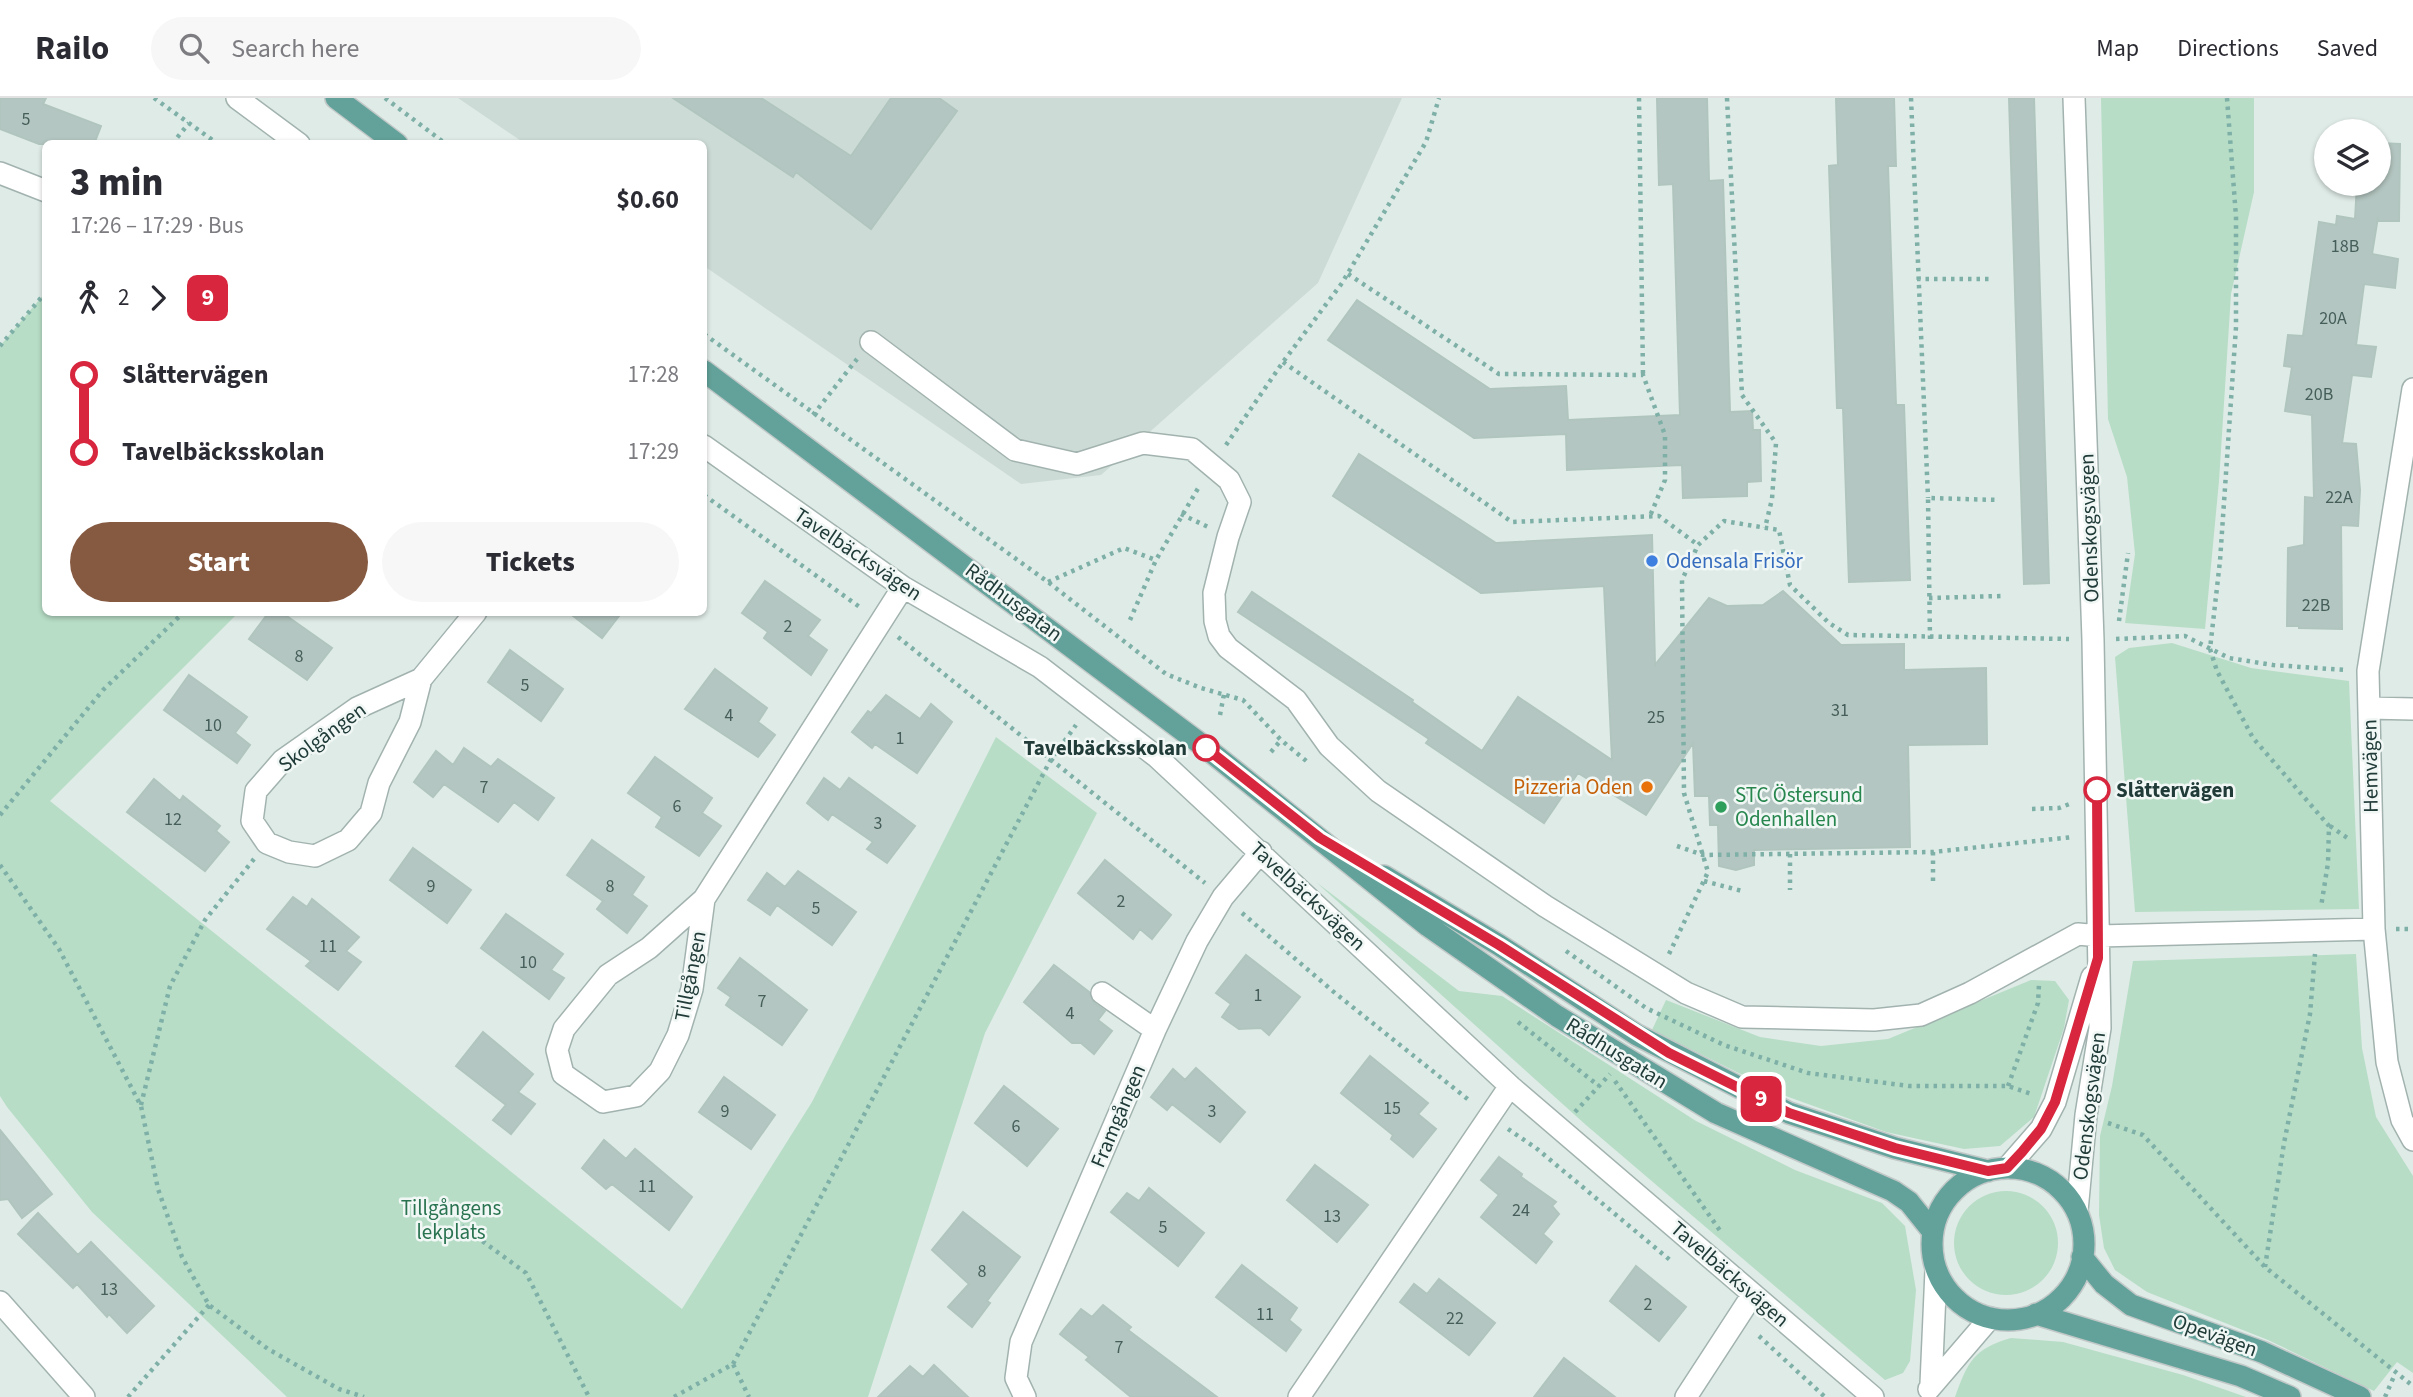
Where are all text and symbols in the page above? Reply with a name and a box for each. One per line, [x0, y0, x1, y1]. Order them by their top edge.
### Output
search box [151, 17, 641, 80]
text: Railo [35, 25, 109, 72]
icon: search [175, 29, 213, 67]
text: Search here [231, 30, 359, 67]
text: Map [2096, 31, 2139, 66]
text: Directions [2177, 31, 2279, 66]
text: Saved [2317, 31, 2378, 66]
house number: 5 [22, 107, 31, 132]
map controls [2314, 119, 2391, 196]
button: layers [2314, 119, 2391, 196]
text: 3 min [70, 156, 163, 210]
text: $0.60 [616, 181, 679, 218]
text: 17:26 – 17:29 · Bus [70, 209, 244, 242]
house number: 18B [2331, 234, 2359, 259]
icon: walk [70, 279, 108, 317]
icon: forward [139, 279, 177, 317]
text: 9 [201, 280, 214, 315]
text: 2 [118, 281, 129, 314]
house number: 20A [2319, 306, 2347, 331]
text: Slåttervägen [122, 356, 269, 393]
text: 17:28 [628, 358, 679, 391]
house number: 20B [2305, 382, 2333, 407]
text: Tavelbäcksskolan [122, 433, 325, 470]
text: 17:29 [628, 435, 679, 468]
street label: Odenskogsvägen [2071, 453, 2107, 603]
house number: 22A [2325, 485, 2353, 510]
street label: Tavelbäcksvägen [788, 500, 928, 608]
button: Start [70, 522, 368, 602]
button: Tickets [382, 522, 679, 602]
place label: Odensala Frisör [1666, 546, 1804, 576]
marker: Odensala Frisör [1644, 553, 1660, 569]
street label: Rådhusgatan [959, 555, 1069, 649]
house number: 22B [2302, 593, 2330, 618]
house number: 2 [784, 614, 793, 639]
house number: 8 [295, 644, 304, 669]
house number: 5 [521, 673, 530, 698]
street label: Skolgången [272, 695, 372, 779]
house number: 31 [1831, 698, 1849, 723]
house number: 4 [725, 703, 734, 728]
house number: 25 [1647, 705, 1665, 730]
house number: 10 [204, 713, 222, 738]
street label: Hemvägen [2354, 719, 2386, 813]
house number: 1 [896, 726, 904, 751]
place label: Tavelbäcksskolan [1023, 733, 1187, 763]
marker: Tavelbäcksskolan [1193, 735, 1219, 761]
place label: Pizzeria Oden [1513, 772, 1633, 802]
house number: 7 [480, 775, 489, 800]
place label: Slåttervägen [2116, 775, 2234, 805]
marker: Slåttervägen [2084, 777, 2110, 803]
marker: Pizzeria Oden [1639, 779, 1655, 795]
place label: STC Östersund Odenhallen [1735, 780, 1863, 834]
house number: 6 [673, 794, 682, 819]
marker: STC Östersund Odenhallen [1713, 799, 1729, 815]
house number: 12 [164, 807, 182, 832]
house number: 3 [874, 811, 883, 836]
street label: Tavelbäcksvägen [1243, 834, 1373, 958]
house number: 9 [427, 874, 436, 899]
house number: 8 [606, 874, 615, 899]
house number: 2 [1117, 889, 1126, 914]
house number: 5 [812, 896, 821, 921]
street label: Tillgången [667, 928, 713, 1024]
house number: 11 [319, 934, 337, 959]
house number: 10 [519, 950, 537, 975]
house number: 1 [1254, 983, 1262, 1008]
house number: 7 [758, 989, 767, 1014]
house number: 4 [1066, 1001, 1075, 1026]
street label: Rådhusgatan [1560, 1010, 1674, 1096]
street label: Odenskogsvägen [2065, 1030, 2113, 1182]
street label: Framgången [1083, 1060, 1153, 1172]
line badge: 9 [1738, 1076, 1784, 1122]
text: 9 [1755, 1081, 1767, 1116]
house number: 15 [1383, 1096, 1401, 1121]
house number: 9 [721, 1099, 730, 1124]
house number: 3 [1208, 1099, 1217, 1124]
house number: 6 [1012, 1114, 1021, 1139]
house number: 11 [638, 1174, 656, 1199]
park label: Tillgångens lekplats [401, 1193, 501, 1247]
house number: 24 [1512, 1198, 1530, 1223]
house number: 13 [1323, 1204, 1341, 1229]
street label: Tavelbäcksvägen [1664, 1214, 1796, 1334]
house number: 5 [1159, 1215, 1168, 1240]
house number: 8 [978, 1259, 987, 1284]
house number: 13 [100, 1277, 118, 1302]
house number: 2 [1644, 1292, 1653, 1317]
house number: 11 [1256, 1302, 1274, 1327]
house number: 22 [1446, 1306, 1464, 1331]
street label: Opevägen [2168, 1306, 2262, 1364]
house number: 7 [1115, 1335, 1124, 1360]

